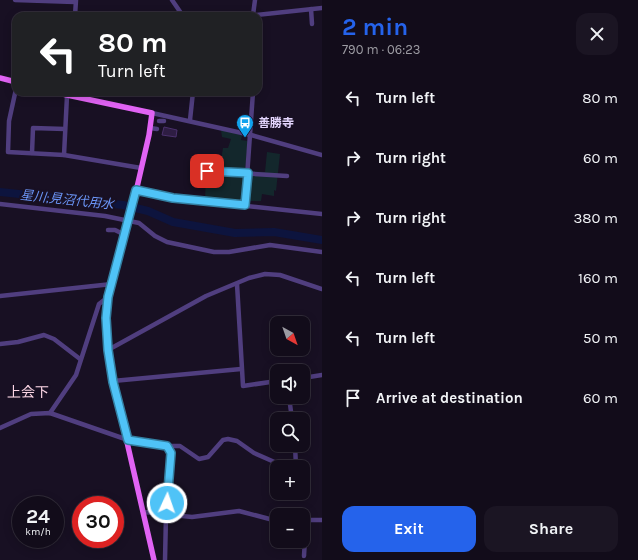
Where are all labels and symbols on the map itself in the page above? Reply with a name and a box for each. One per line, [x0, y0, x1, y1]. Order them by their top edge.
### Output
bus stop icon: 善勝寺 [235, 113, 255, 138]
place label: 善勝寺 [258, 116, 294, 130]
pin [190, 154, 224, 188]
water label: 星川;見沼代用水 [19, 187, 116, 212]
north arrow [270, 316, 310, 356]
district label: 上会下 [7, 384, 49, 401]
position arrow [146, 482, 188, 524]
speed limit sign: 30 [72, 496, 124, 548]

